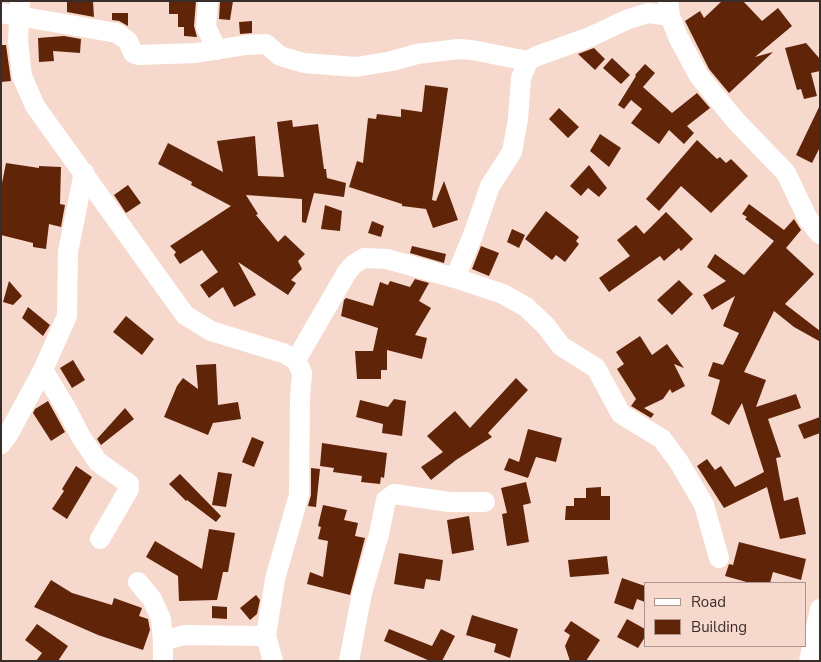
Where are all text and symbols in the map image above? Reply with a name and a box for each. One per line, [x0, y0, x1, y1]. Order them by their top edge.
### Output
legend [644, 582, 806, 647]
text: Road [691, 592, 726, 612]
text: Building [691, 617, 747, 637]

